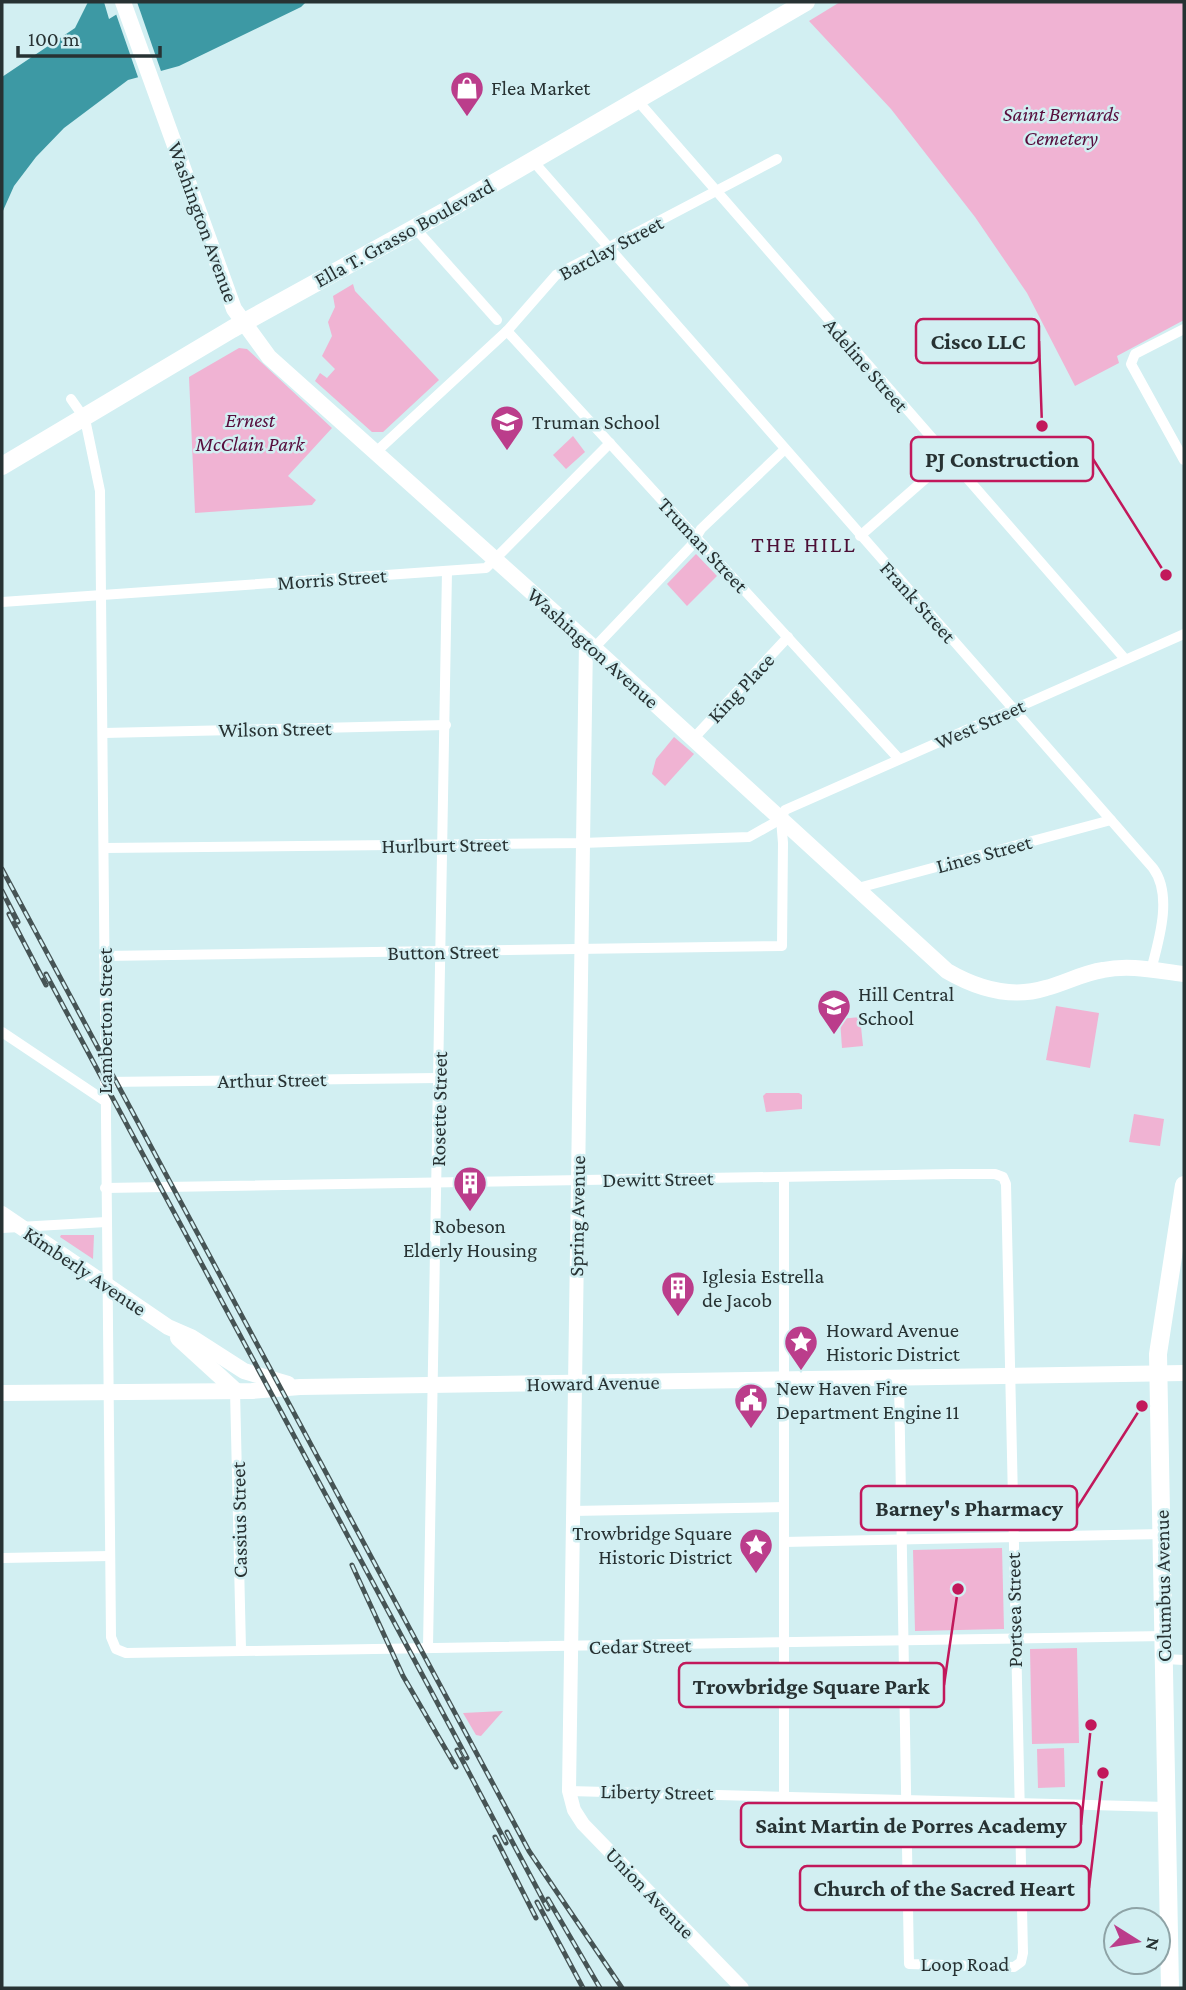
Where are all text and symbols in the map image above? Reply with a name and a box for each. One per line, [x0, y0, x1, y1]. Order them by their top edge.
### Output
scale bar [18, 14, 159, 58]
text: 100 m [28, 27, 80, 51]
shop icon: Flea Market [448, 69, 486, 118]
place label: Flea Market [491, 76, 591, 100]
park label: Saint Bernards Cemetery [1003, 102, 1120, 150]
street label: Washington Avenue [163, 139, 243, 305]
street label: Ella T. Grasso Boulevard [310, 174, 498, 292]
street label: Barclay Street [555, 210, 668, 286]
street label: Adeline Street [819, 313, 914, 418]
callout: Cisco LLC [916, 319, 1039, 363]
text: Cisco LLC [930, 328, 1026, 354]
school or university icon: Truman School [488, 403, 526, 452]
park label: Ernest McClain Park [195, 408, 305, 456]
place label: Truman School [532, 410, 660, 434]
callout: PJ Construction [911, 437, 1093, 481]
text: PJ Construction [925, 446, 1079, 472]
street label: Truman Street [653, 493, 754, 598]
district label: THE HILL [751, 531, 857, 557]
street label: Frank Street [875, 556, 962, 649]
street label: Morris Street [276, 563, 389, 595]
street label: Washington Avenue [522, 583, 664, 713]
street label: King Place [703, 648, 779, 728]
street label: West Street [931, 693, 1030, 754]
street label: Wilson Street [218, 716, 333, 742]
street label: Lines Street [934, 829, 1035, 878]
street label: Hurlburt Street [381, 832, 510, 858]
street label: Button Street [387, 939, 500, 965]
street label: Lamberton Street [93, 947, 117, 1094]
place label: Hill Central School [858, 982, 954, 1030]
school or university icon: Hill Central School [815, 987, 853, 1036]
street label: Rosette Street [426, 1050, 452, 1167]
street label: Arthur Street [217, 1067, 328, 1093]
street label: Spring Avenue [564, 1155, 590, 1277]
building icon: Robeson Elderly Housing [451, 1164, 489, 1213]
street label: Dewitt Street [602, 1166, 715, 1192]
place label: Robeson Elderly Housing [403, 1214, 537, 1262]
street label: Kimberly Avenue [19, 1221, 151, 1321]
place label: Iglesia Estrella de Jacob [702, 1264, 825, 1312]
building icon: Iglesia Estrella de Jacob [659, 1269, 697, 1318]
place label: Howard Avenue Historic District [826, 1318, 961, 1366]
place icon: Howard Avenue Historic District [782, 1323, 820, 1372]
street label: Howard Avenue [526, 1370, 660, 1396]
place label: New Haven Fire Department Engine 11 [776, 1376, 959, 1424]
public building icon: New Haven Fire Department Engine 11 [732, 1381, 770, 1430]
street label: Cassius Street [226, 1461, 252, 1578]
callout: Barney's Pharmacy [861, 1486, 1077, 1530]
text: Barney's Pharmacy [875, 1495, 1064, 1521]
street label: Columbus Avenue [1150, 1510, 1176, 1662]
place label: Trowbridge Square Historic District [572, 1521, 733, 1569]
place icon: Trowbridge Square Historic District [737, 1526, 775, 1575]
street label: Portsea Street [1001, 1551, 1027, 1668]
street label: Cedar Street [588, 1633, 693, 1659]
callout: Trowbridge Square Park [679, 1663, 944, 1707]
text: Trowbridge Square Park [693, 1673, 930, 1699]
street label: Liberty Street [600, 1779, 715, 1805]
callout: Saint Martin de Porres Academy [741, 1803, 1081, 1847]
text: Saint Martin de Porres Academy [755, 1812, 1068, 1838]
street label: Union Avenue [600, 1842, 700, 1944]
callout: Church of the Sacred Heart [800, 1866, 1089, 1910]
text: Church of the Sacred Heart [813, 1875, 1075, 1901]
north arrow [1102, 1906, 1172, 1976]
text: N [1142, 1936, 1165, 1953]
street label: Loop Road [921, 1952, 1009, 1976]

